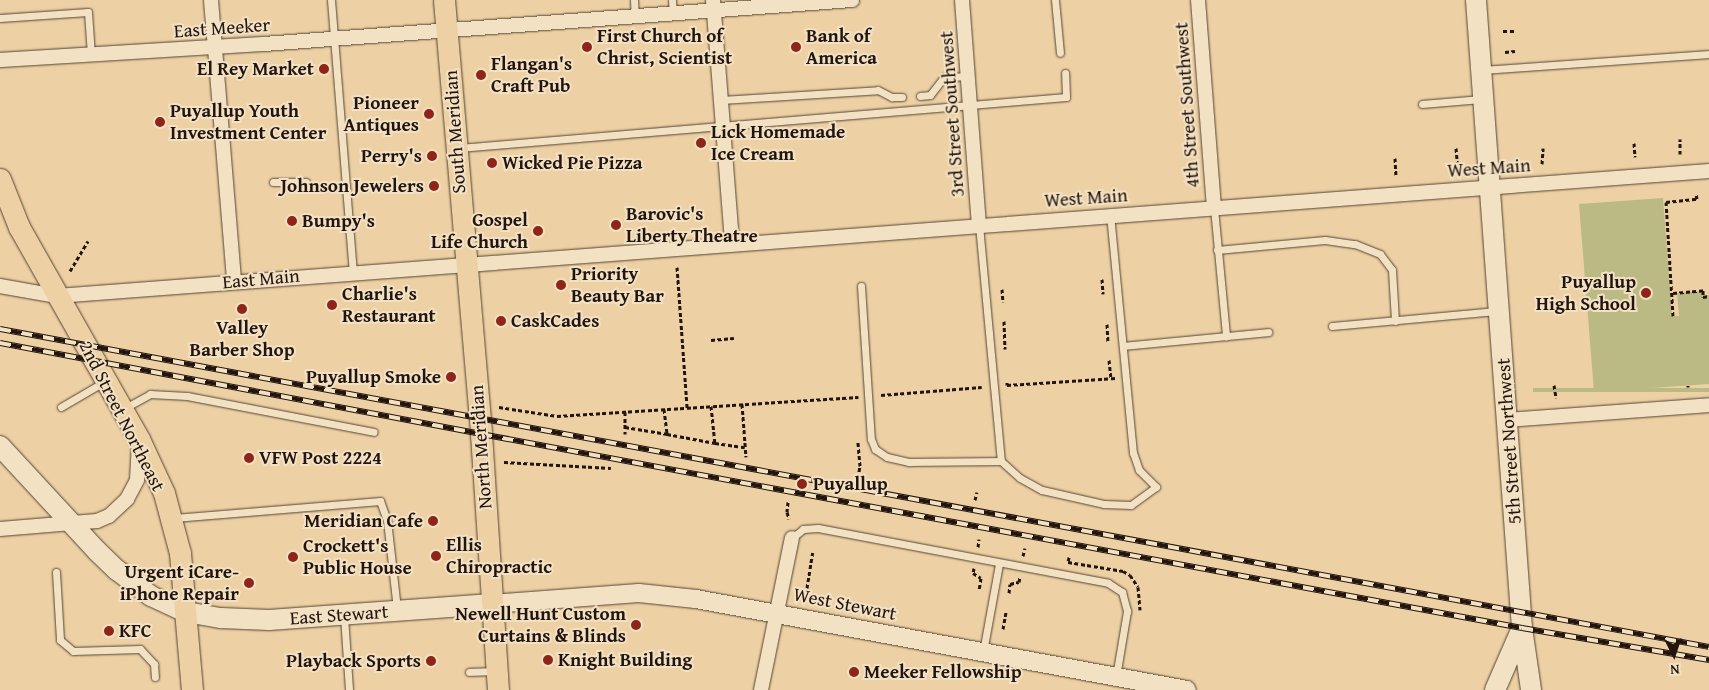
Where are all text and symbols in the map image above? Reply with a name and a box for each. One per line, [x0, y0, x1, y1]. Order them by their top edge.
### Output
street label: East Meeker [173, 13, 271, 43]
street label: 4th Street Southwest [1170, 21, 1204, 189]
place label: First Church of Christ, Scientist [597, 25, 732, 69]
place label: Bank of America [806, 25, 877, 69]
street label: 3rd Street Southwest [935, 30, 969, 198]
marker: First Church of Christ, Scientist [581, 41, 593, 53]
marker: Bank of America [790, 41, 802, 53]
place label: Flangan's Craft Pub [491, 53, 572, 97]
place label: El Rey Market [197, 58, 314, 80]
marker: El Rey Market [318, 63, 330, 75]
marker: Flangan's Craft Pub [475, 69, 487, 81]
street label: South Meridian [439, 70, 471, 194]
place label: Pioneer Antiques [344, 92, 419, 136]
place label: Puyallup Youth Investment Center [170, 100, 326, 144]
marker: Pioneer Antiques [423, 108, 435, 120]
marker: Puyallup Youth Investment Center [154, 116, 166, 128]
place label: Lick Homemade Ice Cream [711, 121, 845, 165]
marker: Lick Homemade Ice Cream [695, 137, 707, 149]
place label: Perry's [361, 145, 422, 167]
marker: Perry's [426, 150, 438, 162]
place label: Wicked Pie Pizza [502, 152, 643, 174]
street label: West Main [1447, 154, 1531, 182]
marker: Wicked Pie Pizza [486, 157, 498, 169]
place label: Johnson Jewelers [281, 175, 424, 197]
marker: Johnson Jewelers [428, 180, 440, 192]
street label: West Main [1044, 184, 1128, 212]
place label: Barovic's Liberty Theatre [626, 203, 758, 247]
place label: Gospel Life Church [431, 209, 528, 253]
place label: Bumpy's [302, 210, 375, 232]
marker: Bumpy's [286, 215, 298, 227]
marker: Barovic's Liberty Theatre [610, 219, 622, 231]
marker: Gospel Life Church [532, 225, 544, 237]
place label: Priority Beauty Bar [571, 263, 664, 307]
street label: East Main [221, 264, 301, 294]
place label: Puyallup High School [1536, 271, 1636, 315]
marker: Priority Beauty Bar [555, 279, 567, 291]
place label: Charlie's Restaurant [342, 283, 436, 327]
marker: Puyallup High School [1640, 287, 1652, 299]
marker: Charlie's Restaurant [326, 299, 338, 311]
marker: Valley Barber Shop [236, 303, 248, 315]
place label: CaskCades [511, 310, 599, 332]
marker: CaskCades [495, 315, 507, 327]
place label: Valley Barber Shop [190, 317, 294, 361]
street label: 2nd Street Northeast [74, 337, 170, 495]
street label: 5th Street Northwest [1492, 357, 1526, 525]
place label: Puyallup Smoke [306, 366, 441, 388]
marker: Puyallup Smoke [445, 371, 457, 383]
street label: North Meridian [465, 384, 497, 510]
place label: VFW Post 2224 [259, 447, 382, 469]
marker: VFW Post 2224 [243, 452, 255, 464]
place label: Puyallup [813, 473, 888, 495]
marker: Puyallup [795, 477, 809, 491]
place label: Meridian Cafe [304, 510, 423, 532]
marker: Meridian Cafe [427, 515, 439, 527]
place label: Ellis Chiropractic [446, 534, 552, 578]
place label: Crockett's Public House [303, 535, 412, 579]
marker: Ellis Chiropractic [430, 550, 442, 562]
marker: Crockett's Public House [287, 551, 299, 563]
place label: Urgent iCare- iPhone Repair [120, 561, 239, 605]
marker: Urgent iCare- iPhone Repair [243, 577, 255, 589]
street label: West Stewart [792, 583, 898, 625]
street label: East Stewart [289, 600, 389, 630]
place label: Newell Hunt Custom Curtains & Blinds [455, 603, 626, 647]
marker: Newell Hunt Custom Curtains & Blinds [630, 619, 642, 631]
place label: KFC [119, 620, 152, 642]
marker: KFC [103, 625, 115, 637]
north arrow [1649, 630, 1699, 680]
place label: Knight Building [558, 649, 692, 671]
place label: Playback Sports [286, 650, 421, 672]
marker: Knight Building [542, 654, 554, 666]
marker: Playback Sports [425, 655, 437, 667]
text: N [1670, 660, 1680, 680]
place label: Meeker Fellowship [864, 661, 1021, 683]
marker: Meeker Fellowship [848, 666, 860, 678]

